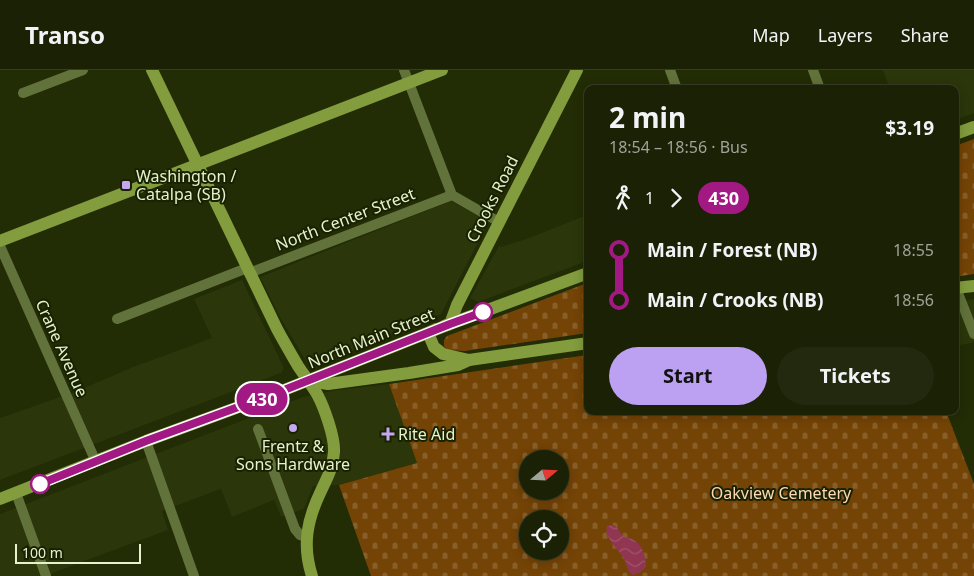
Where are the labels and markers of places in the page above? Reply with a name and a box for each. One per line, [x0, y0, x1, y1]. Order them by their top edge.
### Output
place label: Washington / Catalpa (SB) [136, 165, 236, 205]
marker: Washington / Catalpa (SB) [120, 179, 132, 191]
unlabelled marker [473, 302, 493, 322]
marker: Frentz & Sons Hardware [287, 422, 299, 434]
place label: Rite Aid [398, 423, 455, 445]
marker: Rite Aid [382, 428, 394, 440]
place label: Frentz & Sons Hardware [236, 435, 350, 475]
unlabelled marker [30, 474, 50, 494]

